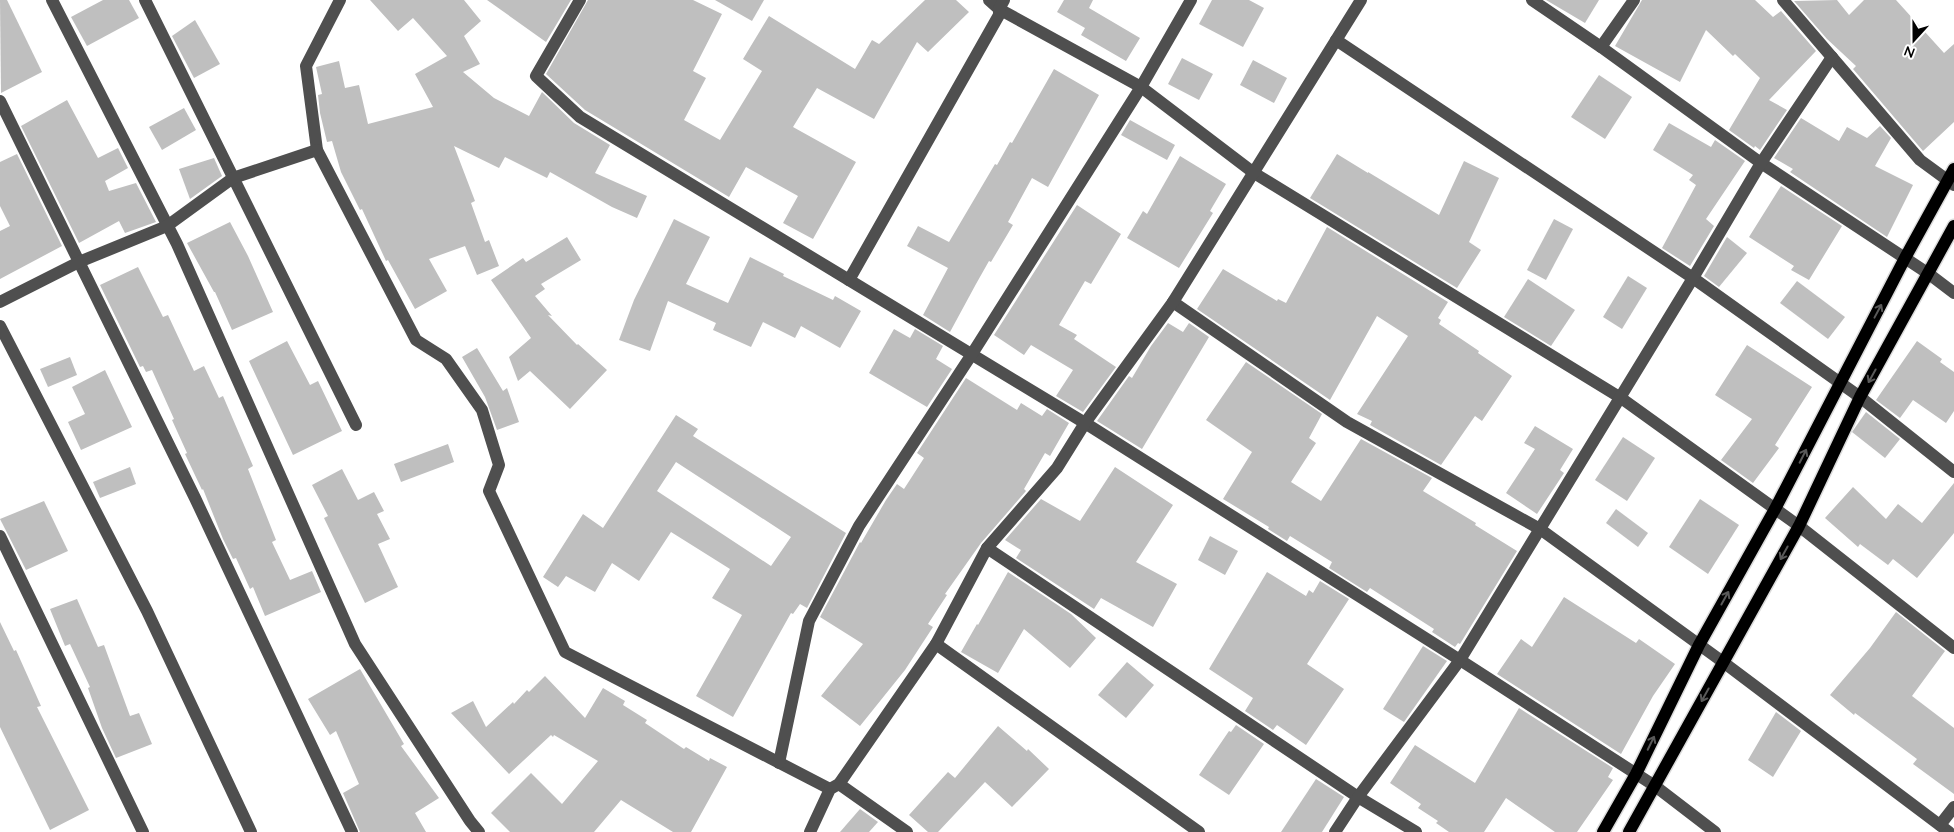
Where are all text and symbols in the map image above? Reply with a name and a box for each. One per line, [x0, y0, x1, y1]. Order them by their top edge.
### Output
north arrow [1889, 15, 1939, 65]
text: N [1901, 42, 1917, 62]
one-way arrow [1873, 305, 1883, 319]
one-way arrow [1867, 368, 1876, 383]
one-way arrow [1798, 448, 1808, 463]
one-way arrow [1779, 545, 1788, 560]
one-way arrow [1720, 591, 1730, 606]
one-way arrow [1700, 687, 1709, 702]
one-way arrow [1647, 736, 1656, 751]

